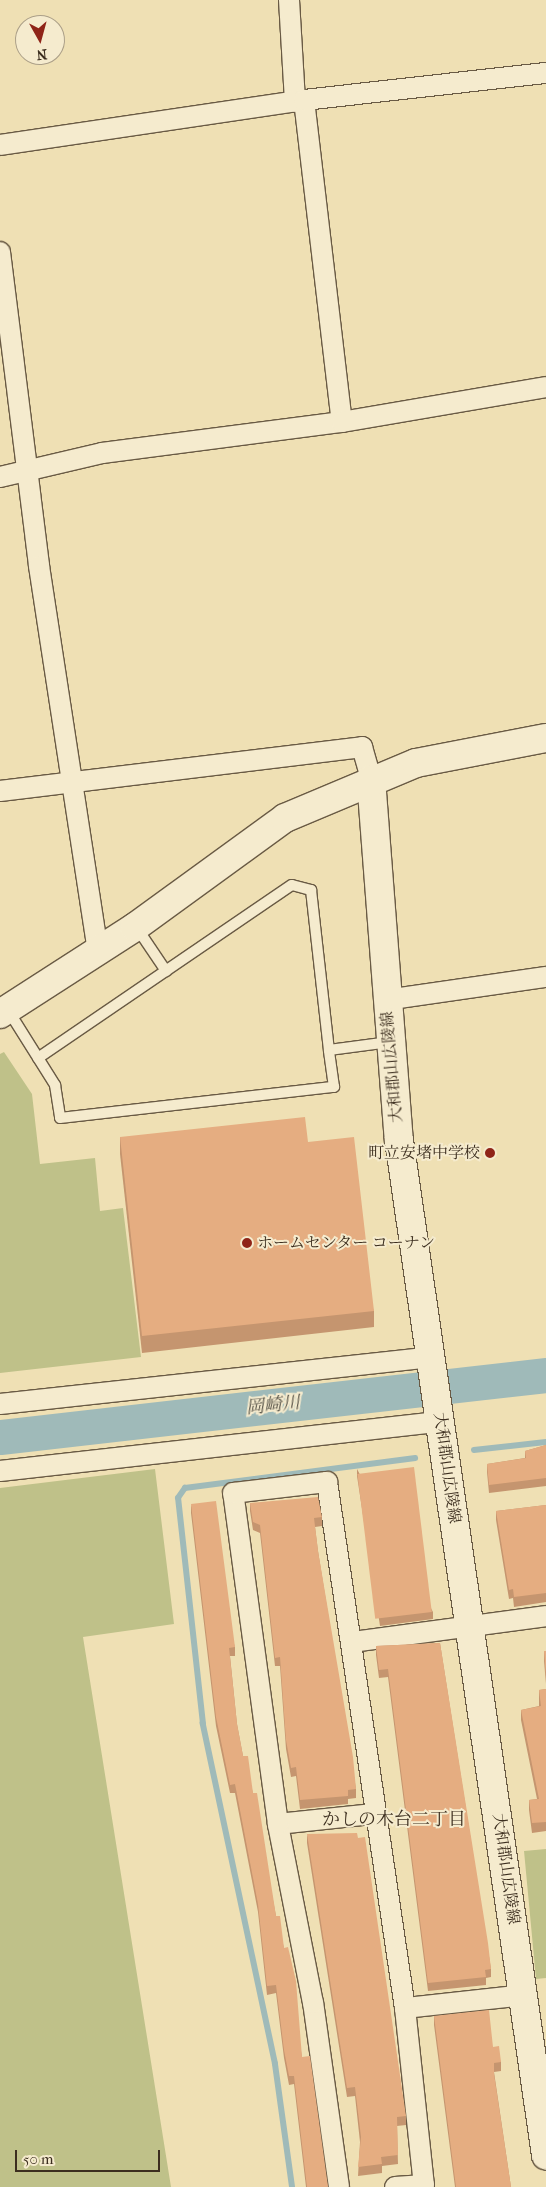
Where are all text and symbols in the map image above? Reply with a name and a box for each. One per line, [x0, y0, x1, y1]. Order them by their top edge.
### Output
north arrow [15, 15, 65, 65]
text: N [35, 45, 48, 63]
street label: 大和郡山広陵線 [378, 1010, 406, 1124]
place label: 町立安堵中学校 [368, 1143, 480, 1163]
marker: 町立安堵中学校 [484, 1147, 496, 1159]
place label: ホームセンター コーナン [257, 1233, 436, 1253]
marker: ホームセンター コーナン [241, 1237, 253, 1249]
water label: 岡崎川 [245, 1392, 301, 1420]
street label: 大和郡山広陵線 [430, 1411, 464, 1525]
district label: かしの木台二丁目 [322, 1809, 466, 1831]
street label: 大和郡山広陵線 [489, 1812, 523, 1926]
scale bar [18, 2140, 162, 2172]
text: 50 m [23, 2150, 53, 2168]

